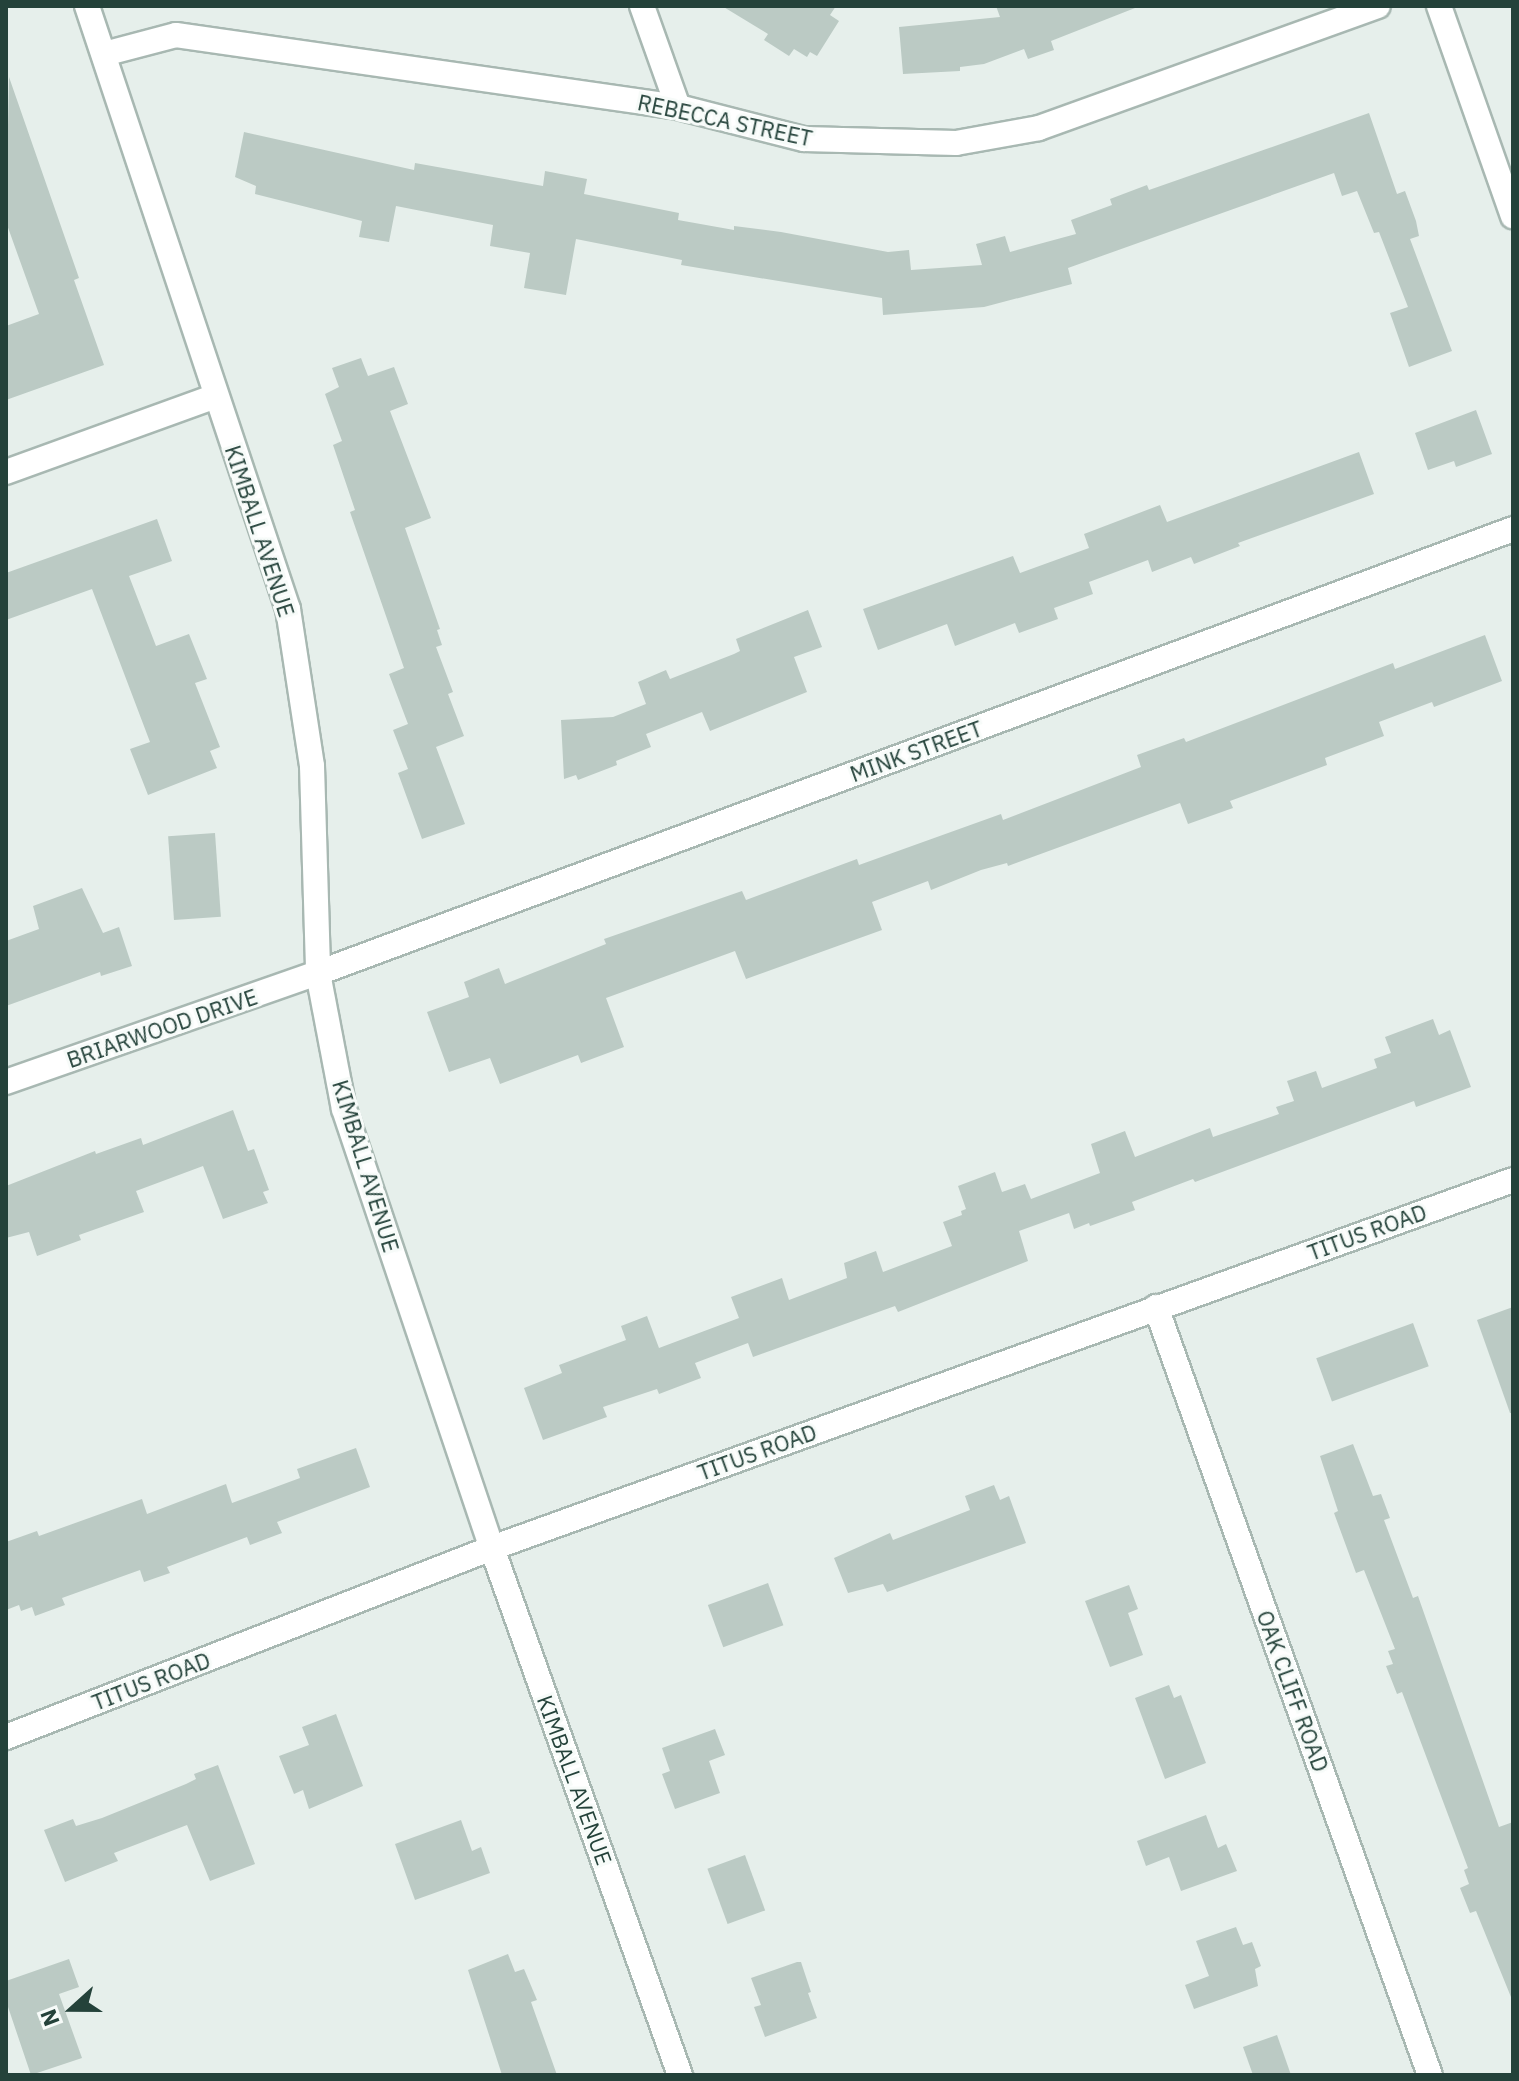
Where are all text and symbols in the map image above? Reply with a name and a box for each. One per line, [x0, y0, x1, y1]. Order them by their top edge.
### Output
street label: REBECCA STREET [635, 89, 815, 151]
street label: KIMBALL AVENUE [220, 442, 300, 620]
street label: MINK STREET [846, 715, 986, 787]
street label: BRIARWOOD DRIVE [63, 983, 261, 1073]
street label: KIMBALL AVENUE [327, 1077, 405, 1255]
street label: TITUS ROAD [1304, 1198, 1430, 1266]
street label: TITUS ROAD [694, 1418, 820, 1486]
street label: OAK CLIFF ROAD [1252, 1607, 1334, 1775]
street label: TITUS ROAD [88, 1646, 214, 1716]
street label: KIMBALL AVENUE [532, 1691, 618, 1869]
north arrow [32, 1969, 112, 2049]
text: N [33, 2005, 66, 2030]

